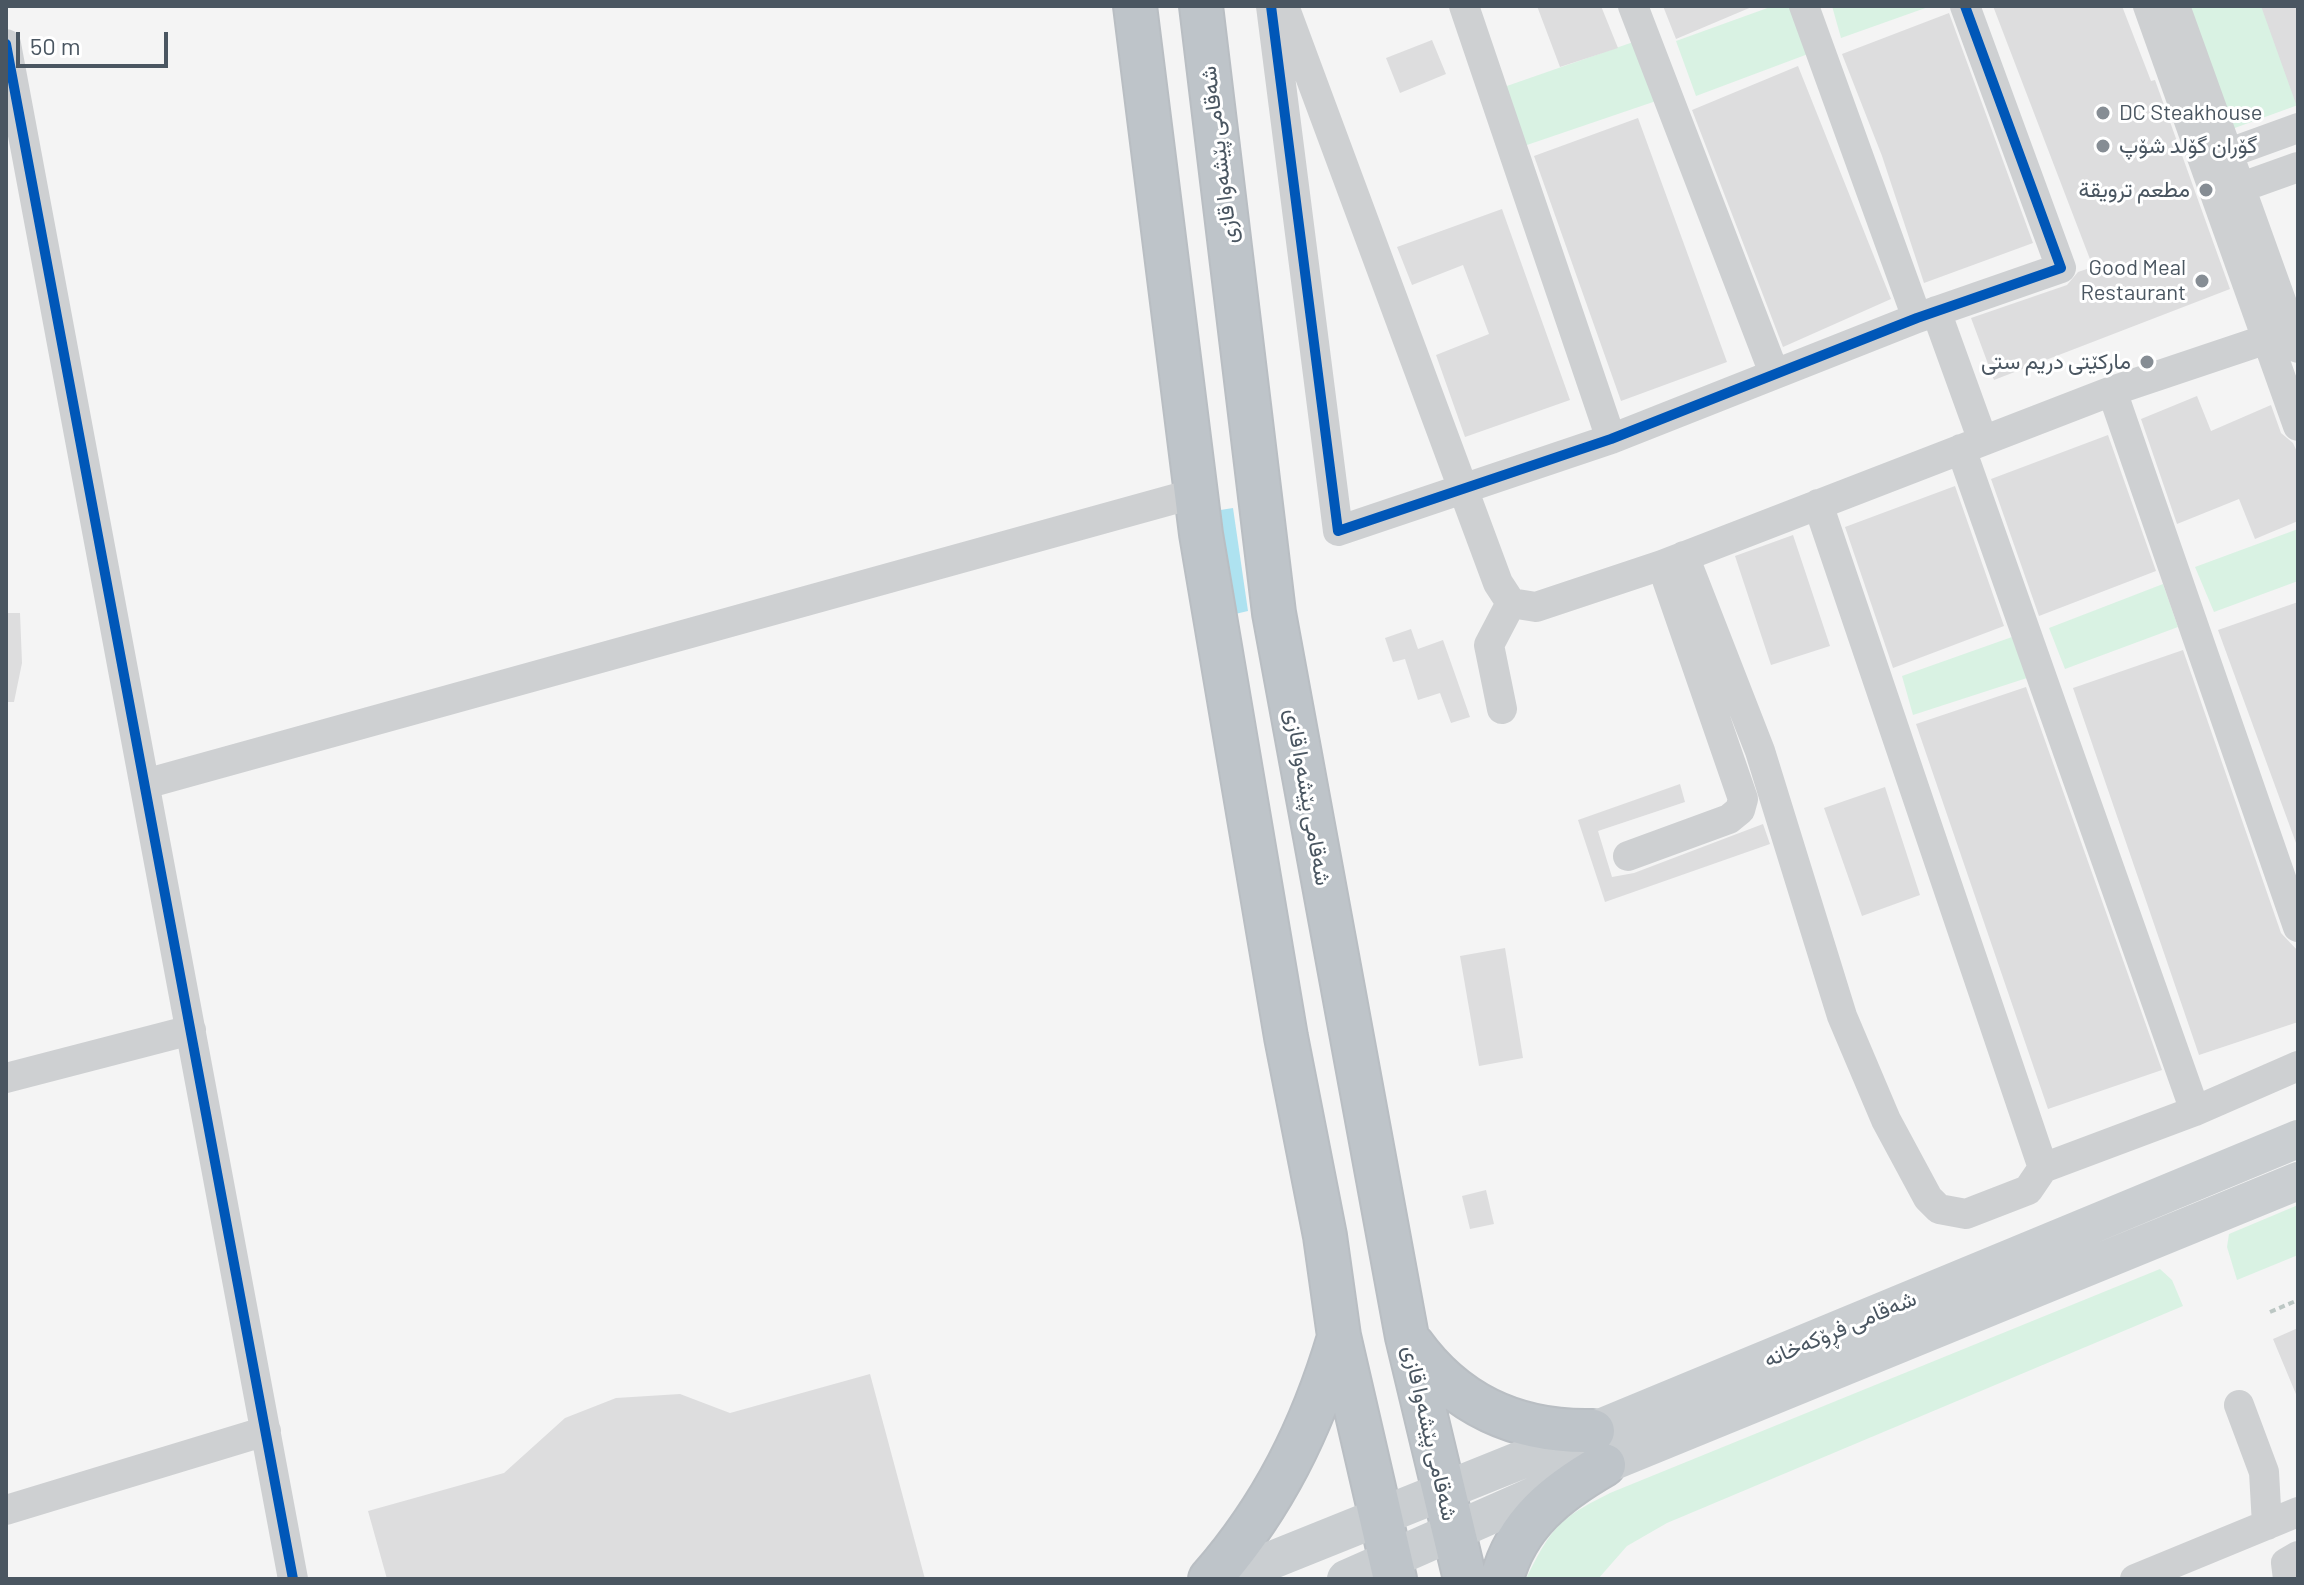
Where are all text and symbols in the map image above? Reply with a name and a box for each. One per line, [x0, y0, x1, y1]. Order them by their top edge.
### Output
scale bar [20, 16, 172, 66]
text: 50 m [30, 31, 81, 60]
street label: شەقامی پێشەوا قازی [1195, 65, 1243, 245]
place label: DC Steakhouse [2119, 100, 2263, 126]
marker: DC Steakhouse [2094, 104, 2112, 122]
place label: گۆران گۆلد شۆپ [2119, 133, 2257, 159]
marker: گۆران گۆلد شۆپ [2094, 137, 2112, 155]
place label: مطعم ترويقة [2079, 177, 2190, 203]
marker: مطعم ترويقة [2197, 181, 2215, 199]
place label: Good Meal Restaurant [2080, 255, 2186, 306]
marker: Good Meal Restaurant [2193, 272, 2211, 290]
place label: مارکێتی دریم ستی [1981, 349, 2131, 375]
marker: مارکێتی دریم ستی [2138, 353, 2156, 371]
street label: شەقامی پێشەوا قازی [1279, 707, 1337, 887]
street label: شەقامی فڕۆکەخانە [1760, 1285, 1920, 1373]
street label: شەقامی پێشەوا قازی [1397, 1343, 1463, 1523]

